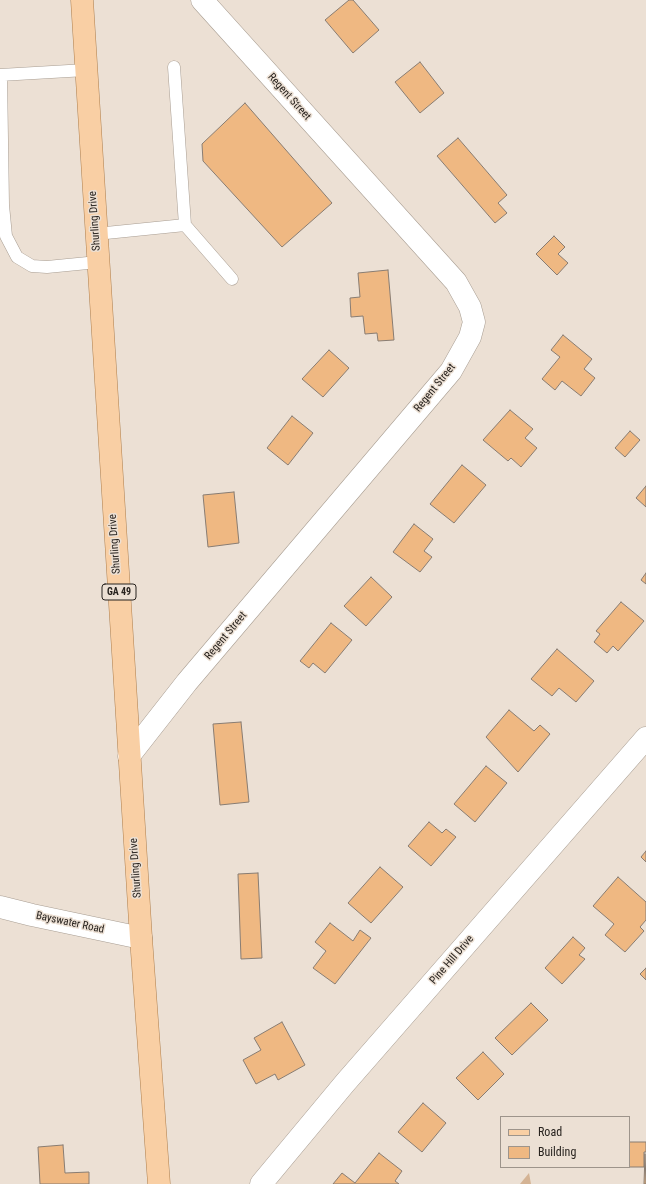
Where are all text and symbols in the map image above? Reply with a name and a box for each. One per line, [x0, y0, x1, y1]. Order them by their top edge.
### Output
street label: Regent Street [265, 71, 313, 123]
street label: Shurling Drive [86, 191, 104, 251]
street label: Regent Street [411, 361, 459, 415]
street label: Shurling Drive [106, 514, 124, 574]
road number: GA 49 [102, 584, 136, 600]
street label: Regent Street [202, 609, 250, 663]
street label: Shurling Drive [127, 838, 145, 898]
street label: Bayswater Road [35, 909, 105, 937]
street label: Pine Hill Drive [427, 933, 477, 987]
legend [500, 1116, 630, 1168]
text: Road [538, 1125, 562, 1139]
text: Building [538, 1145, 576, 1159]

